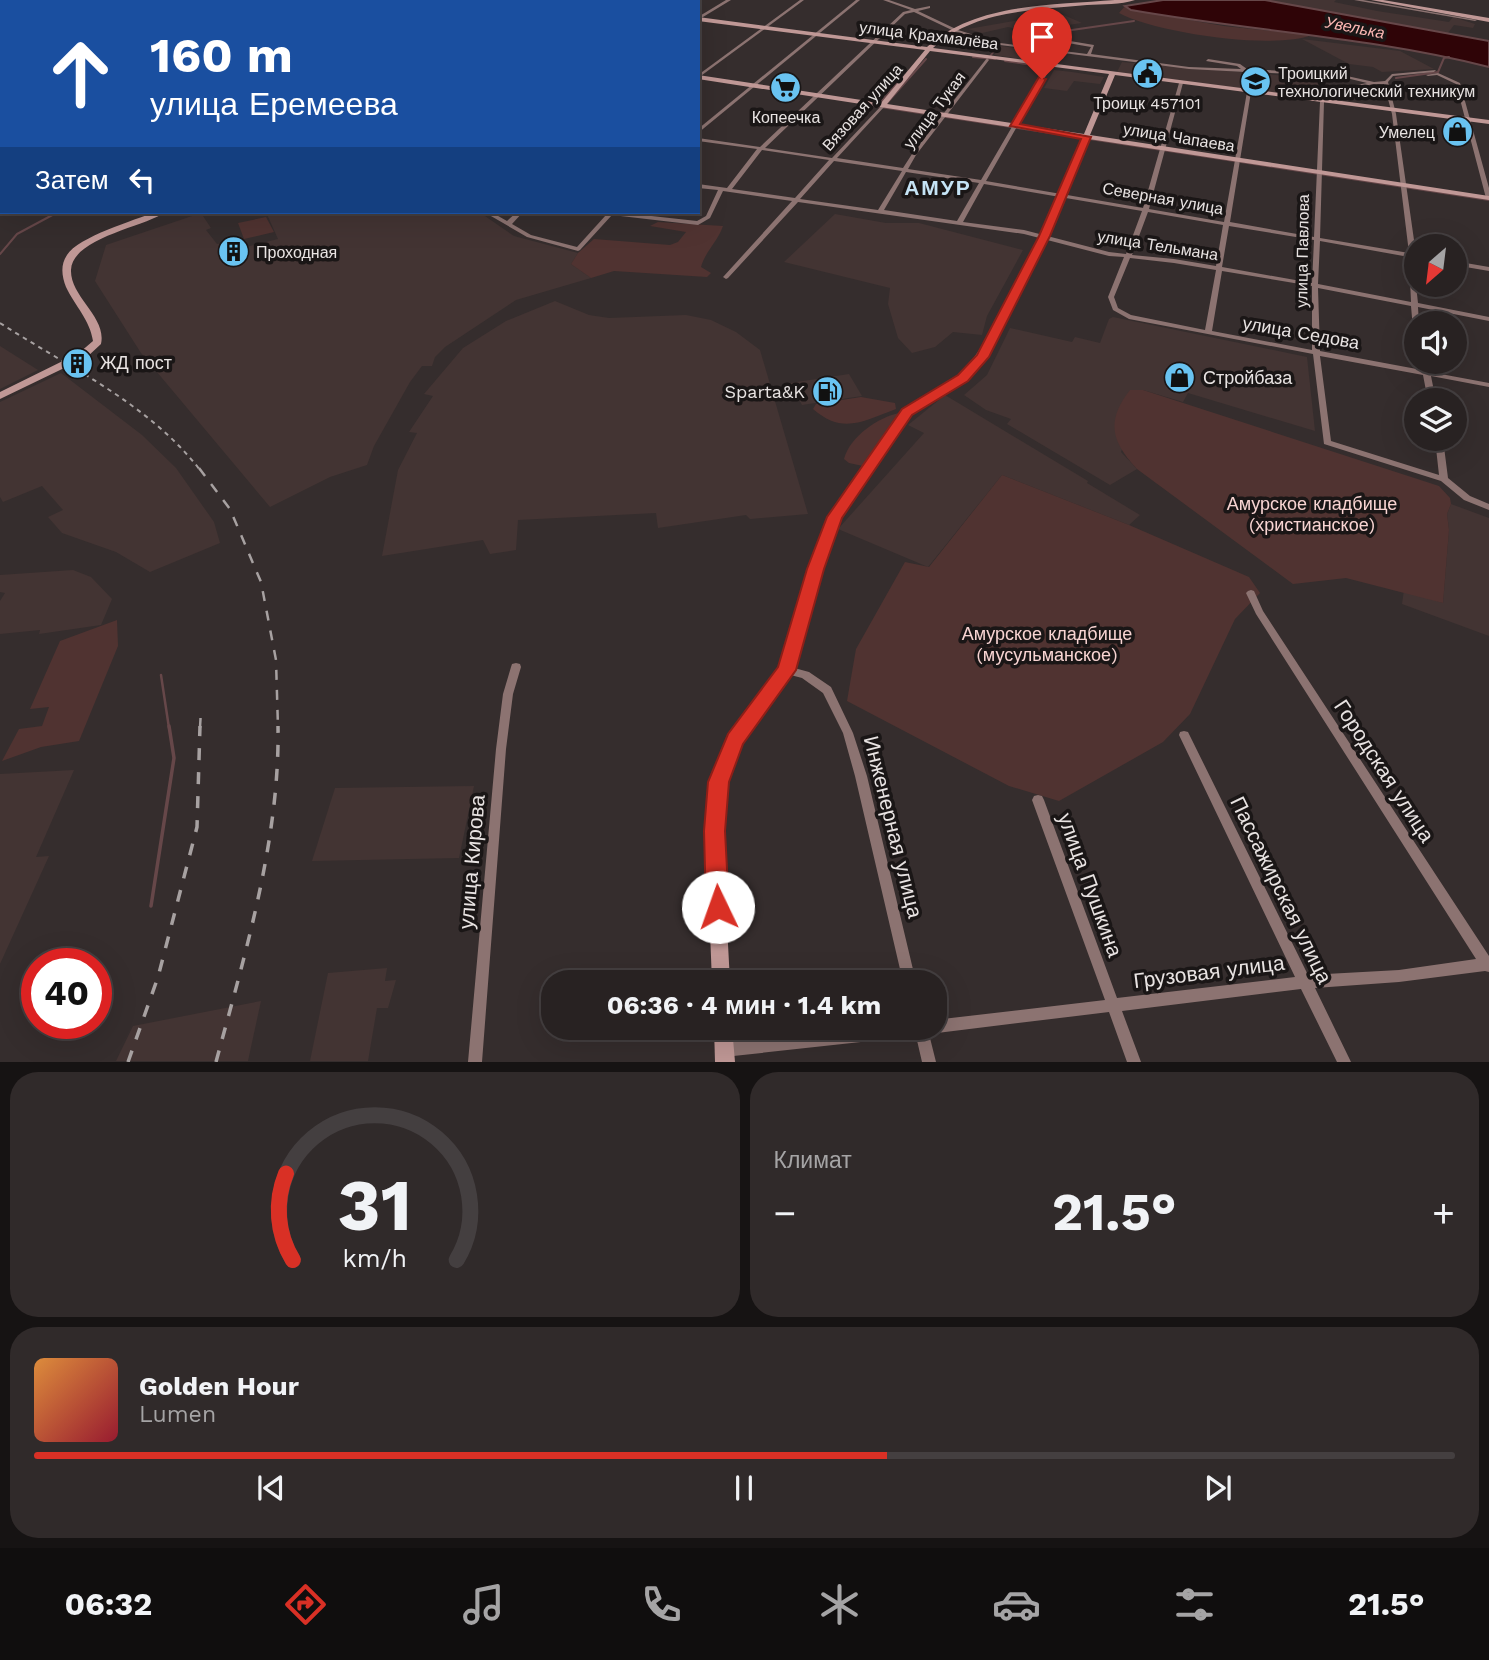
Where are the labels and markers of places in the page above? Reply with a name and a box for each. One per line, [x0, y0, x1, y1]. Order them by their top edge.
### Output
pin [1012, 7, 1072, 79]
public building icon: Троицк 457101 [1130, 57, 1164, 91]
place label: Троицкий технологический техникум [1278, 64, 1475, 101]
school or university icon: Троицкий технологический техникум [1238, 65, 1272, 99]
supermarket icon: Копеечка [769, 71, 803, 105]
place label: Троицк 457101 [1093, 94, 1201, 113]
place label: Копеечка [752, 108, 820, 127]
shop icon: Умелец [1441, 115, 1475, 149]
place label: Умелец [1379, 123, 1435, 142]
building icon: Проходная [216, 235, 250, 269]
place label: Проходная [256, 243, 337, 262]
building icon: ЖД пост [60, 346, 94, 380]
place label: ЖД пост [100, 352, 172, 373]
shop icon: Стройбаза [1163, 361, 1197, 395]
place label: Стройбаза [1203, 367, 1293, 388]
fuel station icon: Sparta&K [811, 375, 845, 409]
place label: Sparta&K [725, 381, 805, 402]

